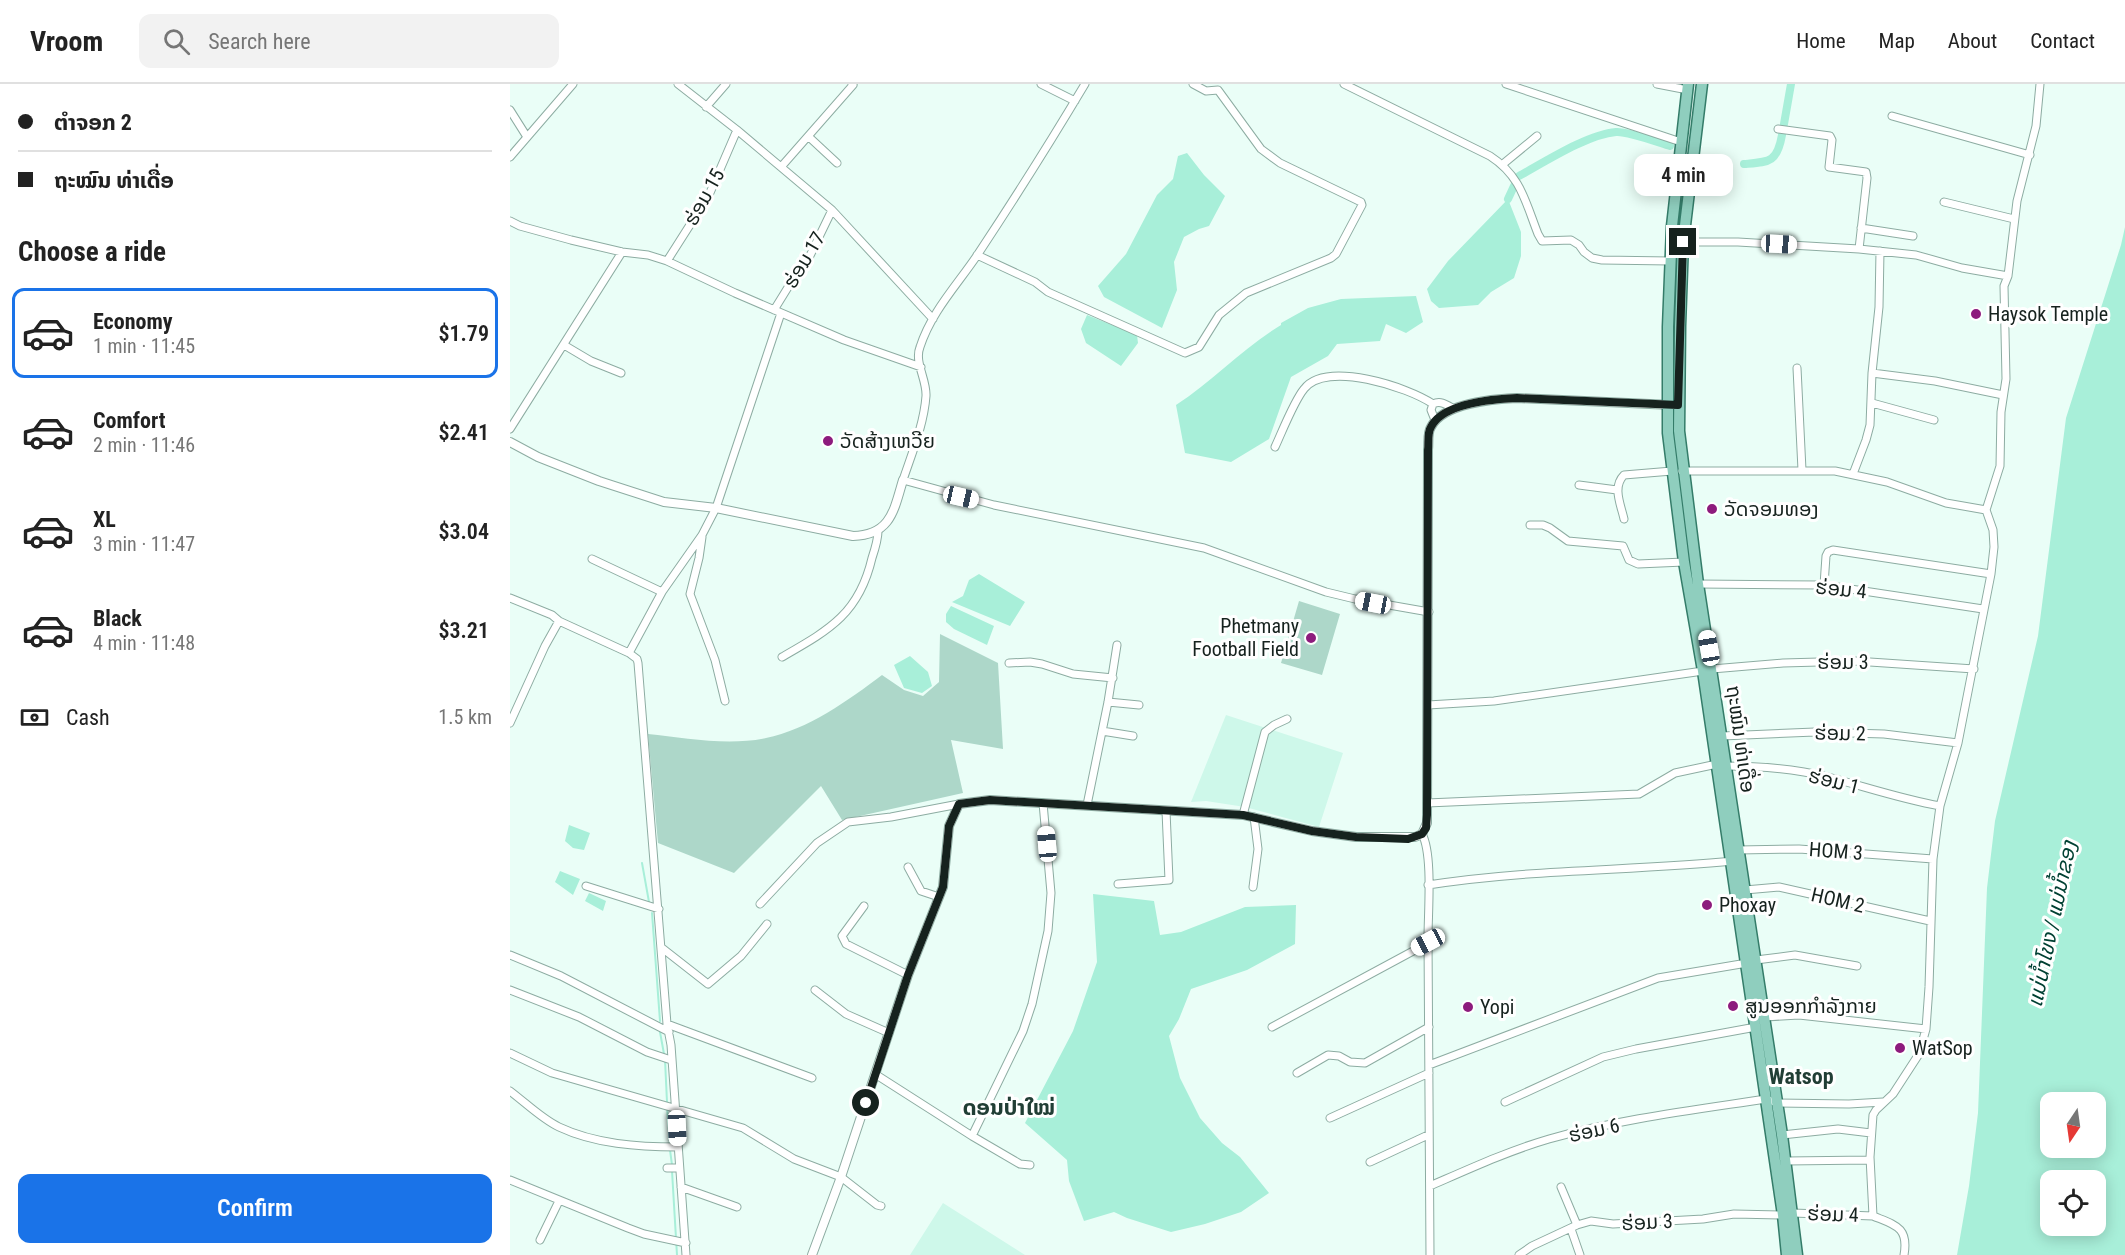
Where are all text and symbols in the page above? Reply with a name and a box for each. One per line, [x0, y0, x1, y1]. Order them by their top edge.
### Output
search box [139, 14, 559, 68]
text: Vroom [30, 25, 103, 58]
icon: search [160, 25, 193, 58]
text: Search here [208, 29, 311, 54]
text: Home [1796, 29, 1846, 53]
text: Map [1879, 29, 1915, 53]
text: About [1948, 29, 1997, 53]
text: Contact [2030, 29, 2095, 53]
text: ຕຳຈອກ 2 [54, 110, 132, 135]
callout: 4 min [1634, 155, 1732, 197]
text: 4 min [1661, 163, 1706, 187]
street label: ຮ່ອມ 15 [679, 164, 729, 230]
text: ຖະໝົນ ທ່າເດື່ອ [54, 168, 174, 193]
street label: ຮ່ອມ 17 [778, 228, 830, 292]
route end [1669, 228, 1696, 255]
car [1761, 234, 1797, 254]
text: Choose a ride [18, 236, 166, 268]
place label: Haysok Temple [1988, 302, 2108, 326]
icon: car [21, 306, 75, 360]
marker: Haysok Temple [1969, 307, 1983, 321]
text: Economy [93, 309, 173, 334]
text: $1.79 [438, 321, 489, 346]
text: 1 min · 11:45 [93, 334, 195, 358]
icon: car [21, 405, 75, 459]
text: Comfort [93, 408, 166, 433]
text: $2.41 [438, 420, 489, 445]
place label: ວັດສ້າງເຫວີຍ [840, 429, 935, 453]
text: 2 min · 11:46 [93, 433, 195, 457]
marker: ວັດສ້າງເຫວີຍ [821, 434, 835, 448]
car [941, 484, 981, 510]
place label: ວັດຈອມທອງ [1724, 497, 1819, 521]
marker: ວັດຈອມທອງ [1705, 502, 1719, 516]
icon: car [21, 504, 75, 558]
text: XL [93, 507, 116, 532]
text: $3.04 [438, 519, 489, 544]
text: 3 min · 11:47 [93, 532, 195, 556]
street label: ຮ່ອມ 4 [1814, 574, 1868, 604]
car [1354, 591, 1392, 615]
icon: car [21, 603, 75, 657]
text: Black [93, 606, 142, 631]
place label: Phetmany Football Field [1192, 614, 1299, 661]
text: $3.21 [438, 618, 489, 643]
car [1697, 629, 1721, 667]
text: 4 min · 11:48 [93, 631, 195, 655]
marker: Phetmany Football Field [1304, 631, 1318, 645]
street label: ຮ່ອມ 3 [1817, 650, 1869, 674]
street label: ຖະໝົນ ທ່າເດື່ອ [1722, 683, 1763, 794]
icon: cash [18, 701, 51, 734]
text: Cash [66, 705, 110, 730]
text: 1.5 km [438, 705, 492, 729]
street label: ຮ່ອມ 2 [1814, 721, 1866, 745]
street label: ຮ່ອມ 1 [1806, 763, 1862, 799]
car [1036, 825, 1058, 863]
street label: HOM 3 [1808, 837, 1864, 865]
water label: แม่น้ำโขง / ແມ່ນ້ຳຂອງ [2019, 837, 2082, 1009]
street label: HOM 2 [1809, 882, 1867, 918]
place label: Phoxay [1719, 893, 1776, 917]
marker: Phoxay [1700, 898, 1714, 912]
car [1408, 926, 1448, 958]
place label: ສູນອອກກຳລັງກາຍ [1745, 994, 1877, 1019]
place label: Yopi [1480, 995, 1514, 1019]
marker: ສູນອອກກຳລັງກາຍ [1726, 999, 1740, 1013]
marker: Yopi [1461, 1000, 1475, 1014]
place label: WatSop [1912, 1036, 1973, 1060]
marker: WatSop [1893, 1041, 1907, 1055]
district label: Watsop [1768, 1064, 1834, 1089]
route start [852, 1089, 879, 1116]
north arrow [2040, 1092, 2106, 1158]
map controls [2040, 1092, 2106, 1236]
district label: ດອນປ່າໃໝ່ [963, 1095, 1055, 1120]
car [667, 1110, 687, 1146]
street label: ຮ່ອມ 6 [1566, 1113, 1622, 1147]
button: locate [2040, 1170, 2106, 1236]
button: Confirm [18, 1174, 492, 1243]
street label: ຮ່ອມ 4 [1807, 1201, 1859, 1227]
street label: ຮ່ອມ 3 [1621, 1209, 1673, 1235]

